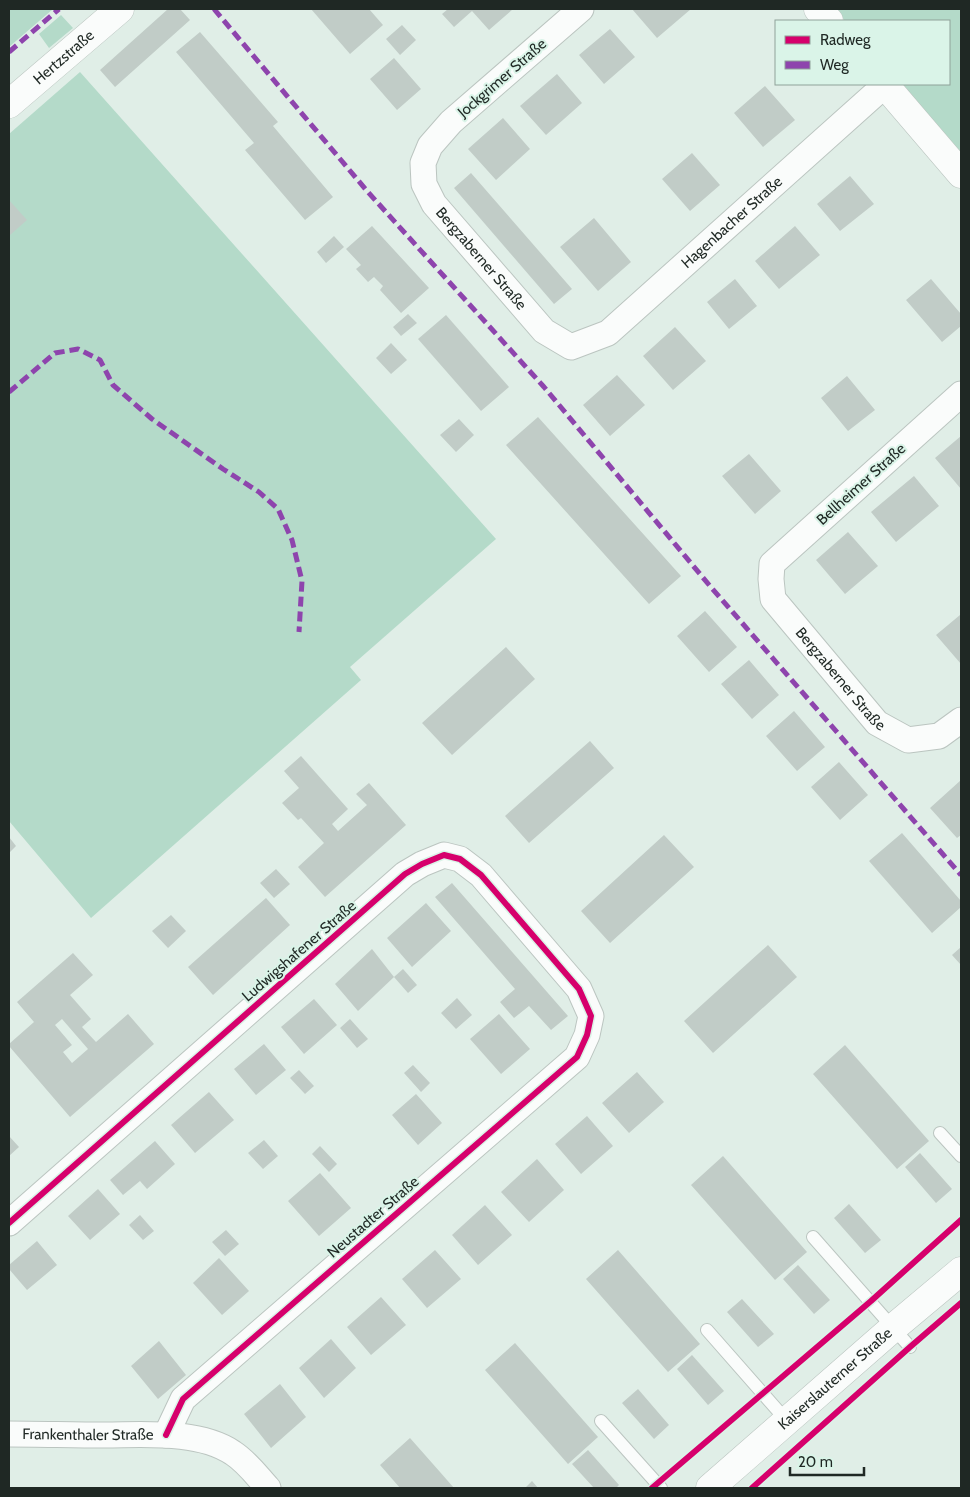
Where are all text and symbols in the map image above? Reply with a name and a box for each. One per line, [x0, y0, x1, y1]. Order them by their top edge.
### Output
legend [775, 20, 950, 85]
street label: Hertzstraße [30, 26, 98, 88]
text: Radweg [820, 31, 871, 49]
street label: Jockgrimer Straße [453, 35, 550, 122]
text: Weg [820, 56, 849, 74]
street label: Hagenbacher Straße [678, 172, 786, 272]
street label: Bergzaberner Straße [432, 204, 531, 314]
street label: Bellheimer Straße [813, 439, 909, 529]
street label: Bergzaberner Straße [792, 624, 888, 735]
street label: Ludwigshafener Straße [238, 896, 360, 1005]
street label: Neustadter Straße [324, 1172, 423, 1262]
street label: Kaiserslauterner Straße [774, 1324, 896, 1433]
street label: Frankenthaler Straße [22, 1425, 154, 1444]
scale bar [790, 1444, 864, 1476]
text: 20 m [798, 1453, 833, 1471]

